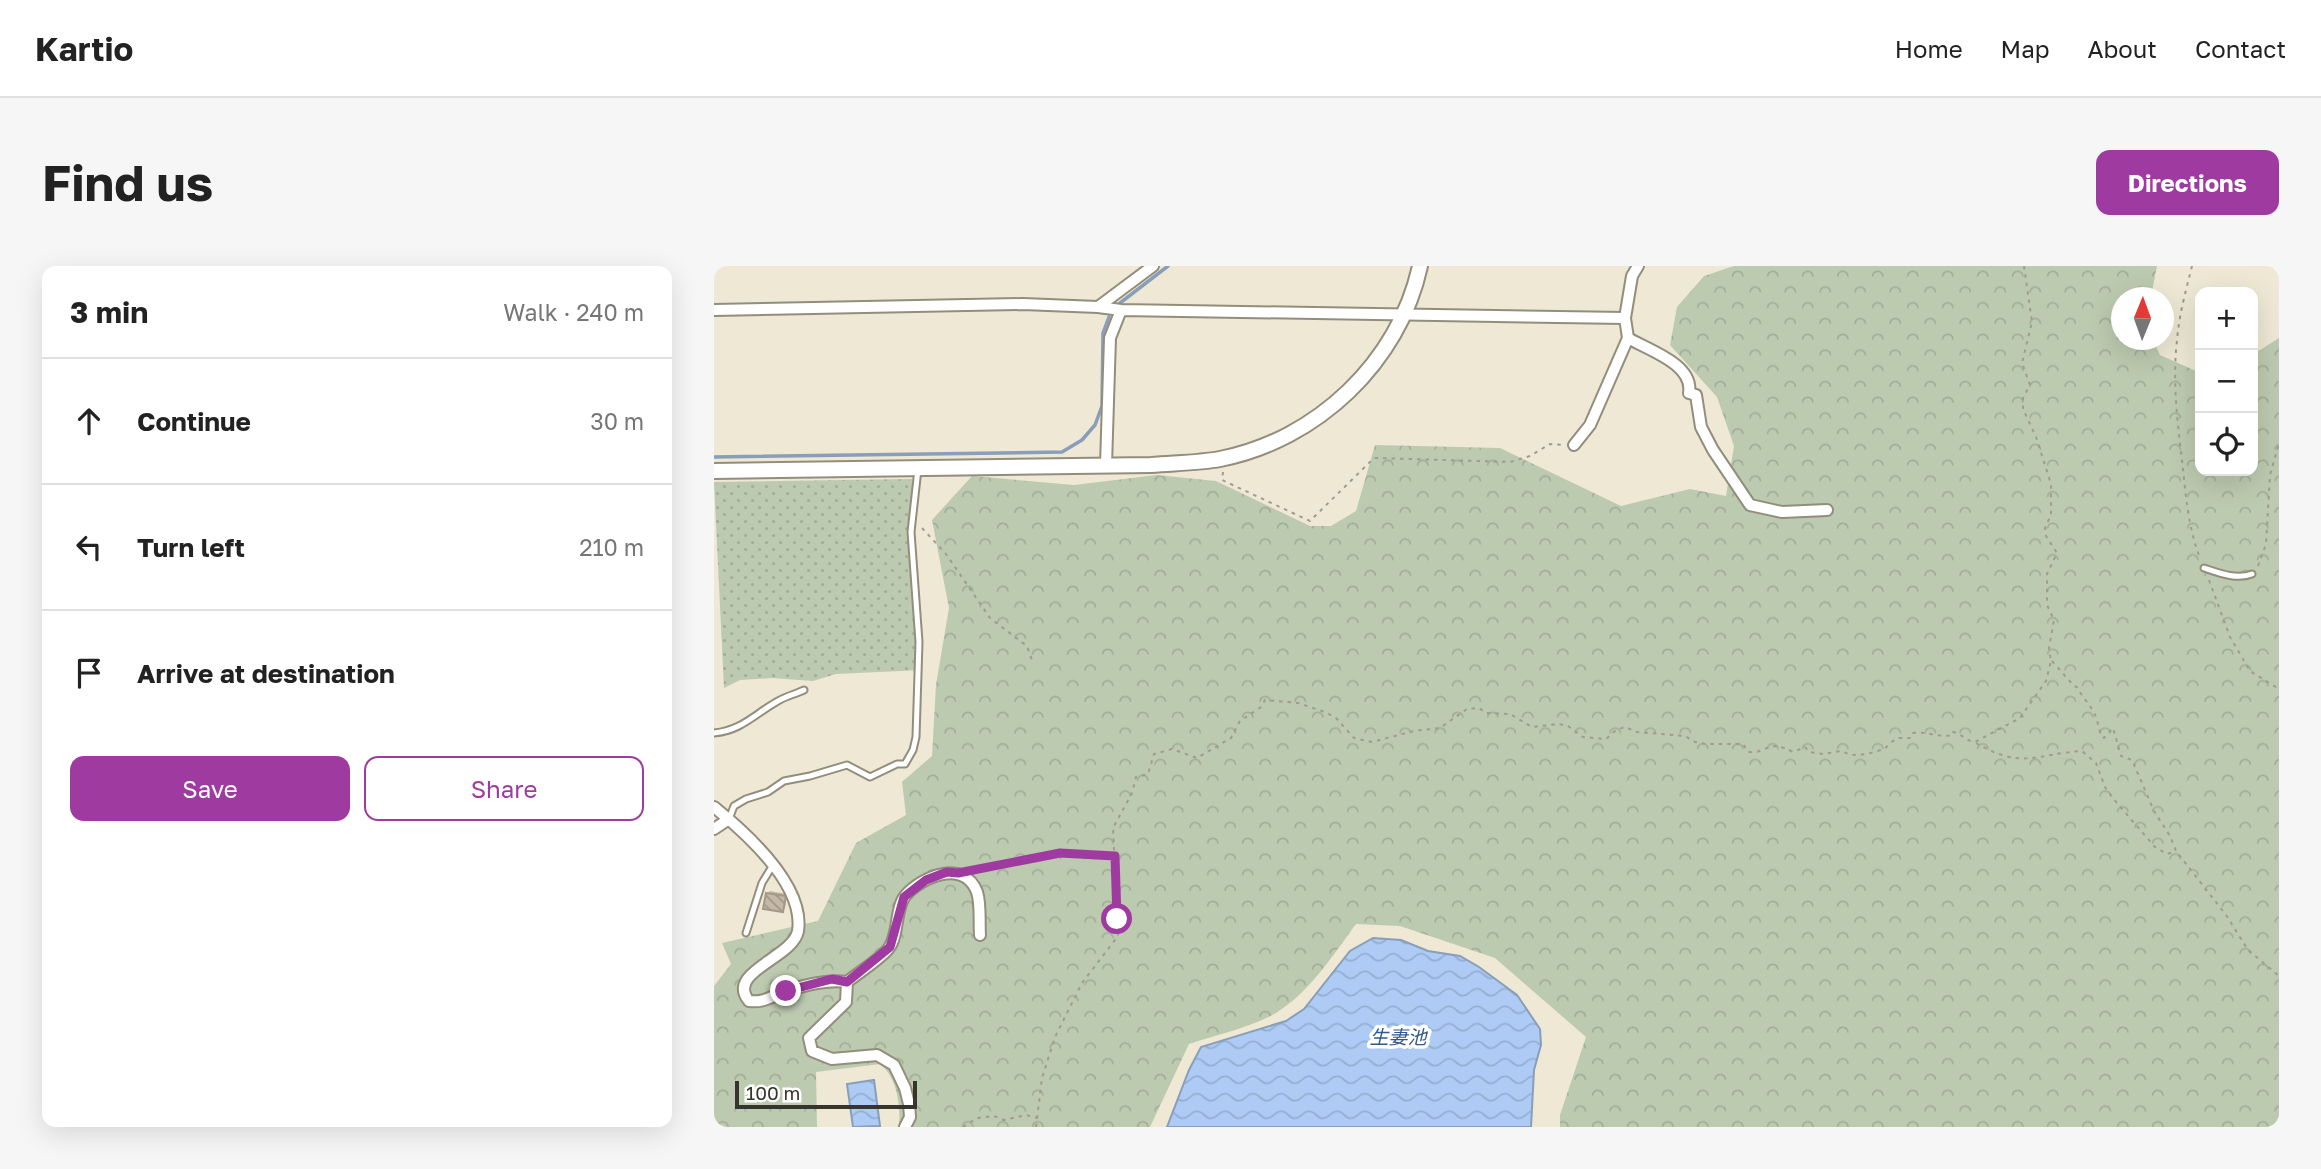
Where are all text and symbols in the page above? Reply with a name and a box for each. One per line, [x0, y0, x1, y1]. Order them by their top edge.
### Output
text: Kartio [35, 29, 133, 68]
text: Home [1895, 34, 1963, 63]
text: Map [2001, 34, 2050, 63]
text: About [2088, 34, 2157, 63]
text: Contact [2195, 34, 2286, 63]
button: Directions [2096, 150, 2279, 215]
text: Find us [42, 153, 213, 212]
north arrow [2111, 287, 2174, 350]
map controls [2195, 287, 2258, 476]
button: + [2195, 287, 2258, 350]
text: 3 min [70, 294, 148, 330]
text: Walk · 240 m [503, 298, 644, 326]
button: − [2195, 350, 2258, 413]
icon: ahead [70, 402, 108, 440]
text: Continue [137, 406, 251, 437]
text: 30 m [590, 407, 644, 435]
button: locate [2195, 413, 2258, 476]
icon: left [70, 528, 108, 566]
text: Turn left [137, 532, 245, 563]
text: 210 m [579, 533, 644, 561]
icon: arrive [70, 654, 108, 692]
text: Arrive at destination [137, 658, 395, 689]
button: Save [70, 756, 350, 821]
button: Share [364, 756, 644, 821]
route start [1101, 903, 1132, 934]
route end [770, 975, 801, 1006]
water label: 生妻池 [1369, 1025, 1428, 1048]
scale bar [735, 1078, 917, 1110]
text: 100 m [746, 1081, 800, 1104]

